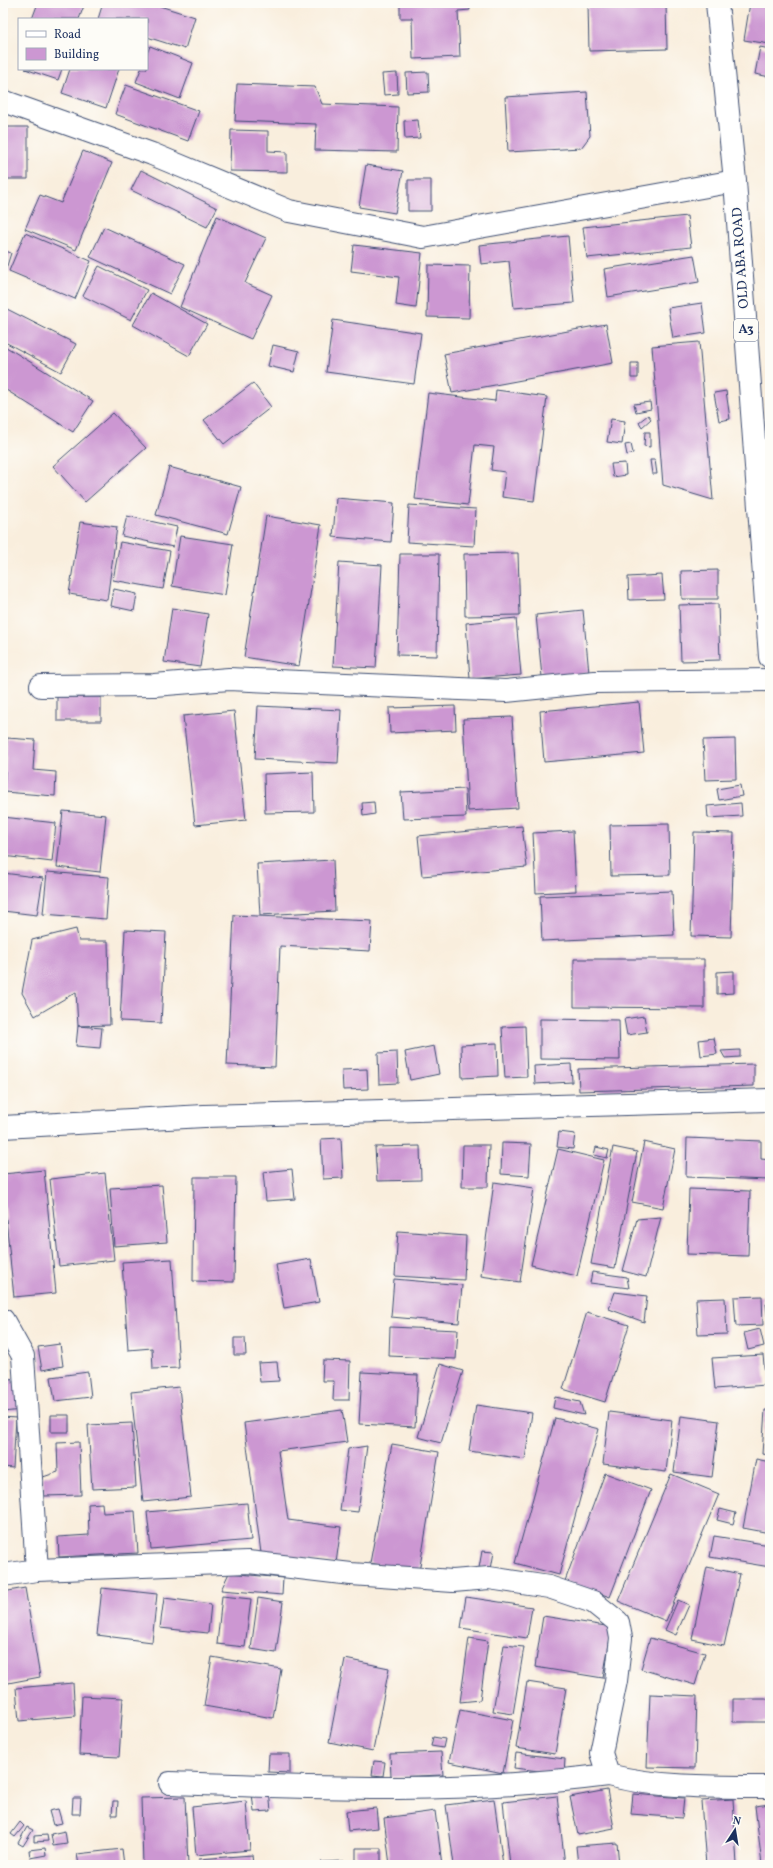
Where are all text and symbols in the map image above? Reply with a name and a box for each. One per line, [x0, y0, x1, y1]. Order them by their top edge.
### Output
legend [18, 18, 148, 70]
text: Road [54, 27, 81, 43]
text: Building [54, 47, 99, 63]
street label: OLD ABA ROAD [728, 207, 754, 309]
road number: A3 [734, 319, 758, 341]
north arrow [715, 1810, 755, 1850]
text: N [731, 1814, 742, 1830]

